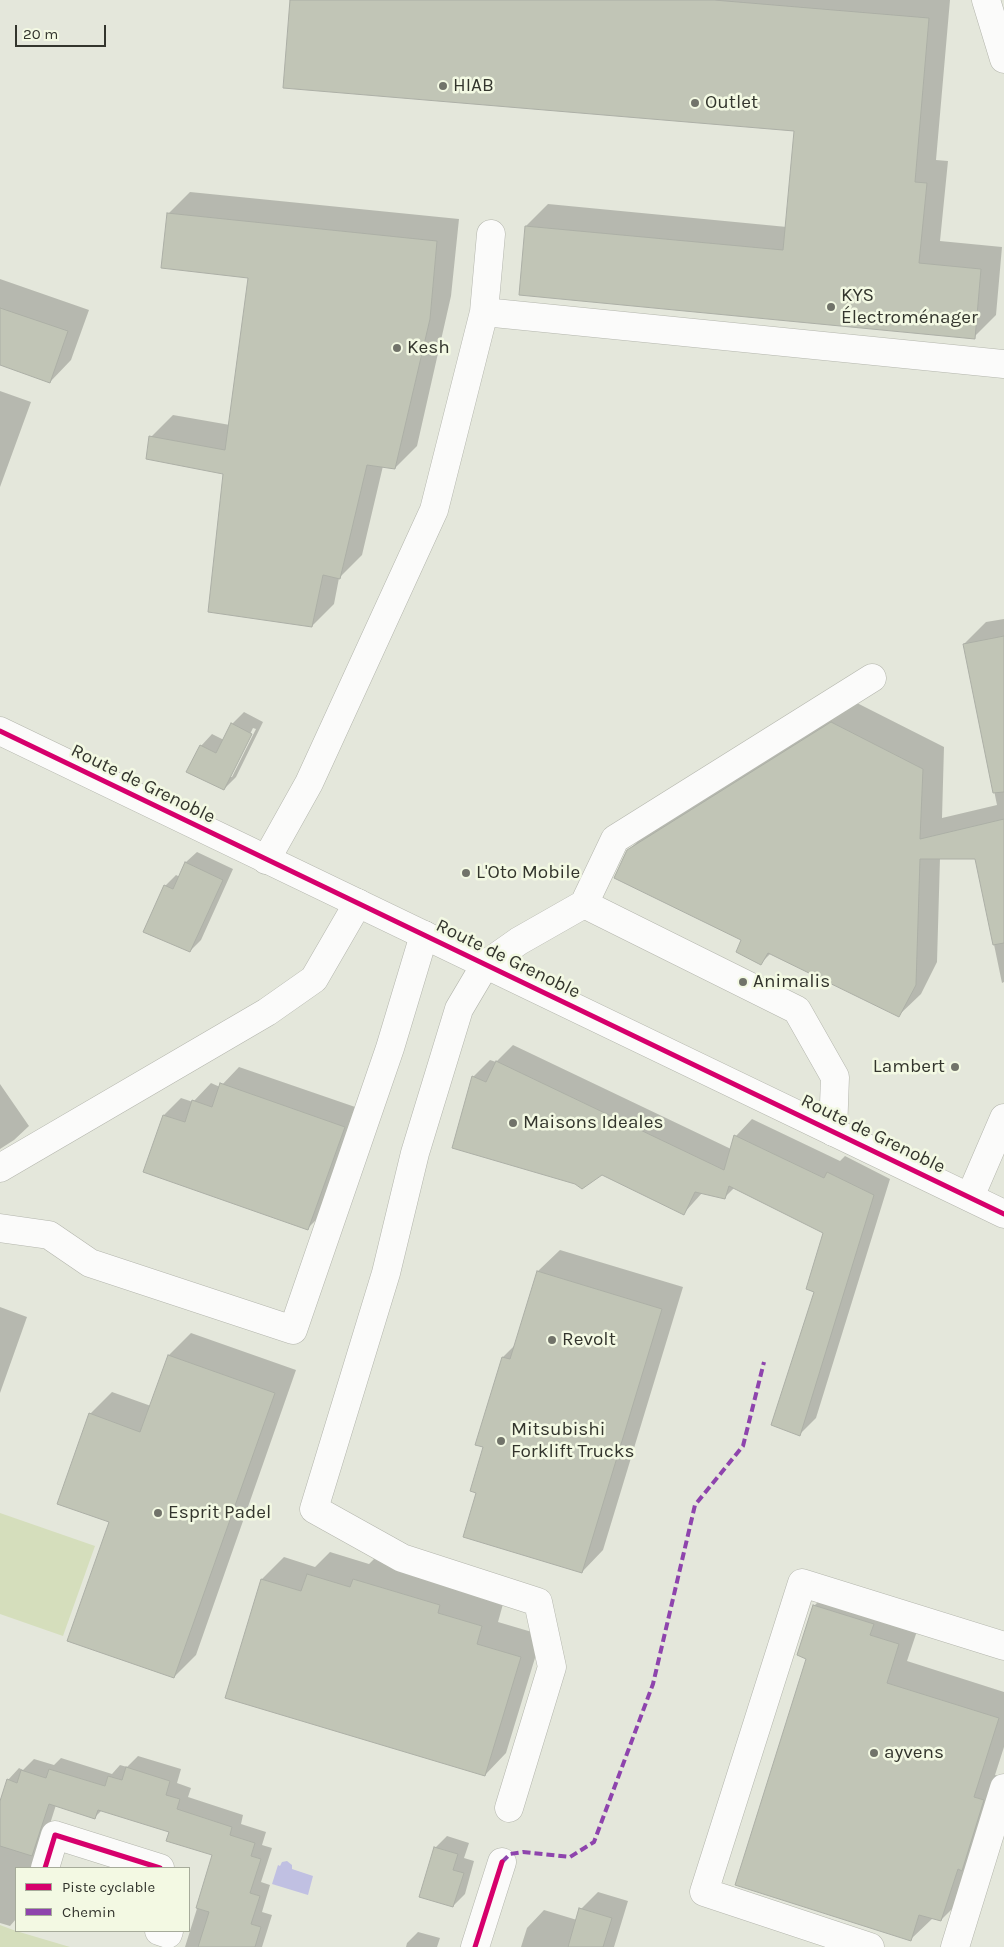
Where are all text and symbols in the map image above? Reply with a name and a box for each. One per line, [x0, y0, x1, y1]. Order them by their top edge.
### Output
scale bar [18, 15, 109, 47]
text: 20 m [23, 25, 58, 43]
place label: HIAB [453, 75, 494, 97]
marker: HIAB [437, 80, 449, 92]
place label: Outlet [705, 92, 758, 114]
marker: Outlet [689, 97, 701, 109]
place label: KYS Électroménager [841, 285, 978, 329]
marker: KYS Électroménager [825, 301, 837, 313]
place label: Kesh [407, 337, 450, 359]
marker: Kesh [391, 342, 403, 354]
street label: Route de Grenoble [67, 739, 219, 829]
place label: L'Oto Mobile [476, 862, 580, 884]
marker: L'Oto Mobile [460, 867, 472, 879]
street label: Route de Grenoble [432, 914, 584, 1004]
place label: Animalis [753, 971, 830, 993]
marker: Animalis [737, 976, 749, 988]
place label: Lambert [873, 1056, 945, 1078]
marker: Lambert [949, 1061, 961, 1073]
street label: Route de Grenoble [797, 1089, 949, 1179]
place label: Maisons Ideales [523, 1112, 663, 1134]
marker: Maisons Ideales [507, 1117, 519, 1129]
place label: Revolt [562, 1329, 616, 1351]
marker: Revolt [546, 1334, 558, 1346]
place label: Mitsubishi Forklift Trucks [511, 1419, 635, 1463]
marker: Mitsubishi Forklift Trucks [495, 1435, 507, 1447]
place label: Esprit Padel [168, 1502, 271, 1524]
marker: Esprit Padel [152, 1507, 164, 1519]
place label: ayvens [884, 1742, 944, 1764]
marker: ayvens [868, 1747, 880, 1759]
legend [15, 1867, 190, 1932]
text: Piste cyclable [62, 1878, 155, 1896]
text: Chemin [62, 1903, 116, 1921]

